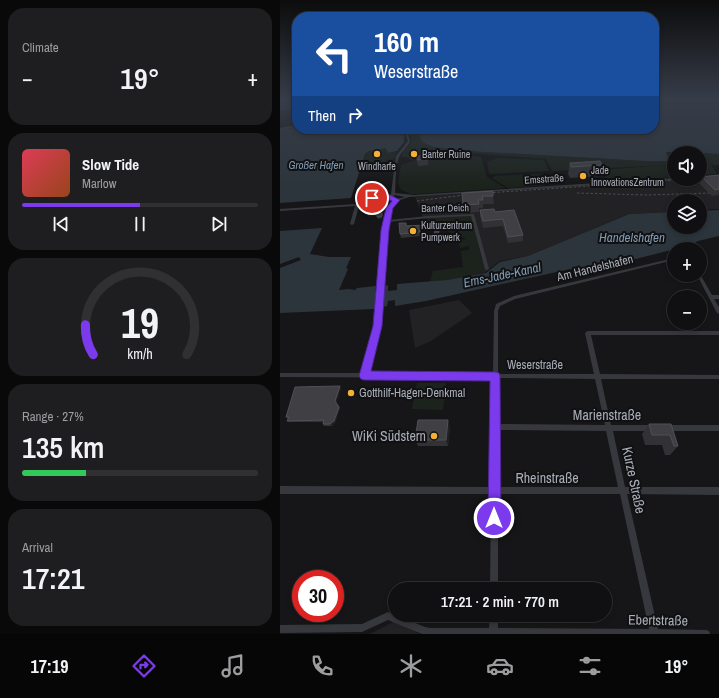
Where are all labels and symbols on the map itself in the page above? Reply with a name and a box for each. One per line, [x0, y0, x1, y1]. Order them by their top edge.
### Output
place label: Banter Ruine [422, 148, 471, 161]
marker: Windharfe [372, 149, 382, 159]
marker: Banter Ruine [409, 149, 419, 159]
water label: Großer Hafen [288, 158, 344, 172]
place label: Windharfe [358, 160, 396, 173]
place label: Jade InnovationsZentrum [591, 164, 664, 189]
street label: Emsstraße [524, 171, 565, 187]
marker: Jade InnovationsZentrum [578, 171, 588, 181]
pin [355, 181, 389, 215]
street label: Banter Deich [421, 201, 469, 215]
place label: Kulturzentrum Pumpwerk [421, 219, 472, 244]
marker: Kulturzentrum Pumpwerk [408, 226, 418, 236]
water label: Handelshafen [599, 229, 665, 246]
street label: Am Handelshafen [554, 251, 635, 285]
water label: Ems-Jade-Kanal [462, 258, 543, 292]
street label: Weserstraße [507, 357, 563, 373]
place label: Gotthilf-Hagen-Denkmal [359, 385, 465, 401]
marker: Gotthilf-Hagen-Denkmal [346, 388, 356, 398]
street label: Marienstraße [573, 406, 641, 424]
place label: WiKi Südstern [352, 427, 426, 445]
marker: WiKi Südstern [429, 431, 439, 441]
street label: Kurze Straße [618, 445, 650, 515]
street label: Rheinstraße [515, 469, 579, 487]
position arrow [473, 497, 515, 539]
speed limit sign: 30 [292, 570, 344, 622]
street label: Ebertstraße [628, 610, 688, 630]

